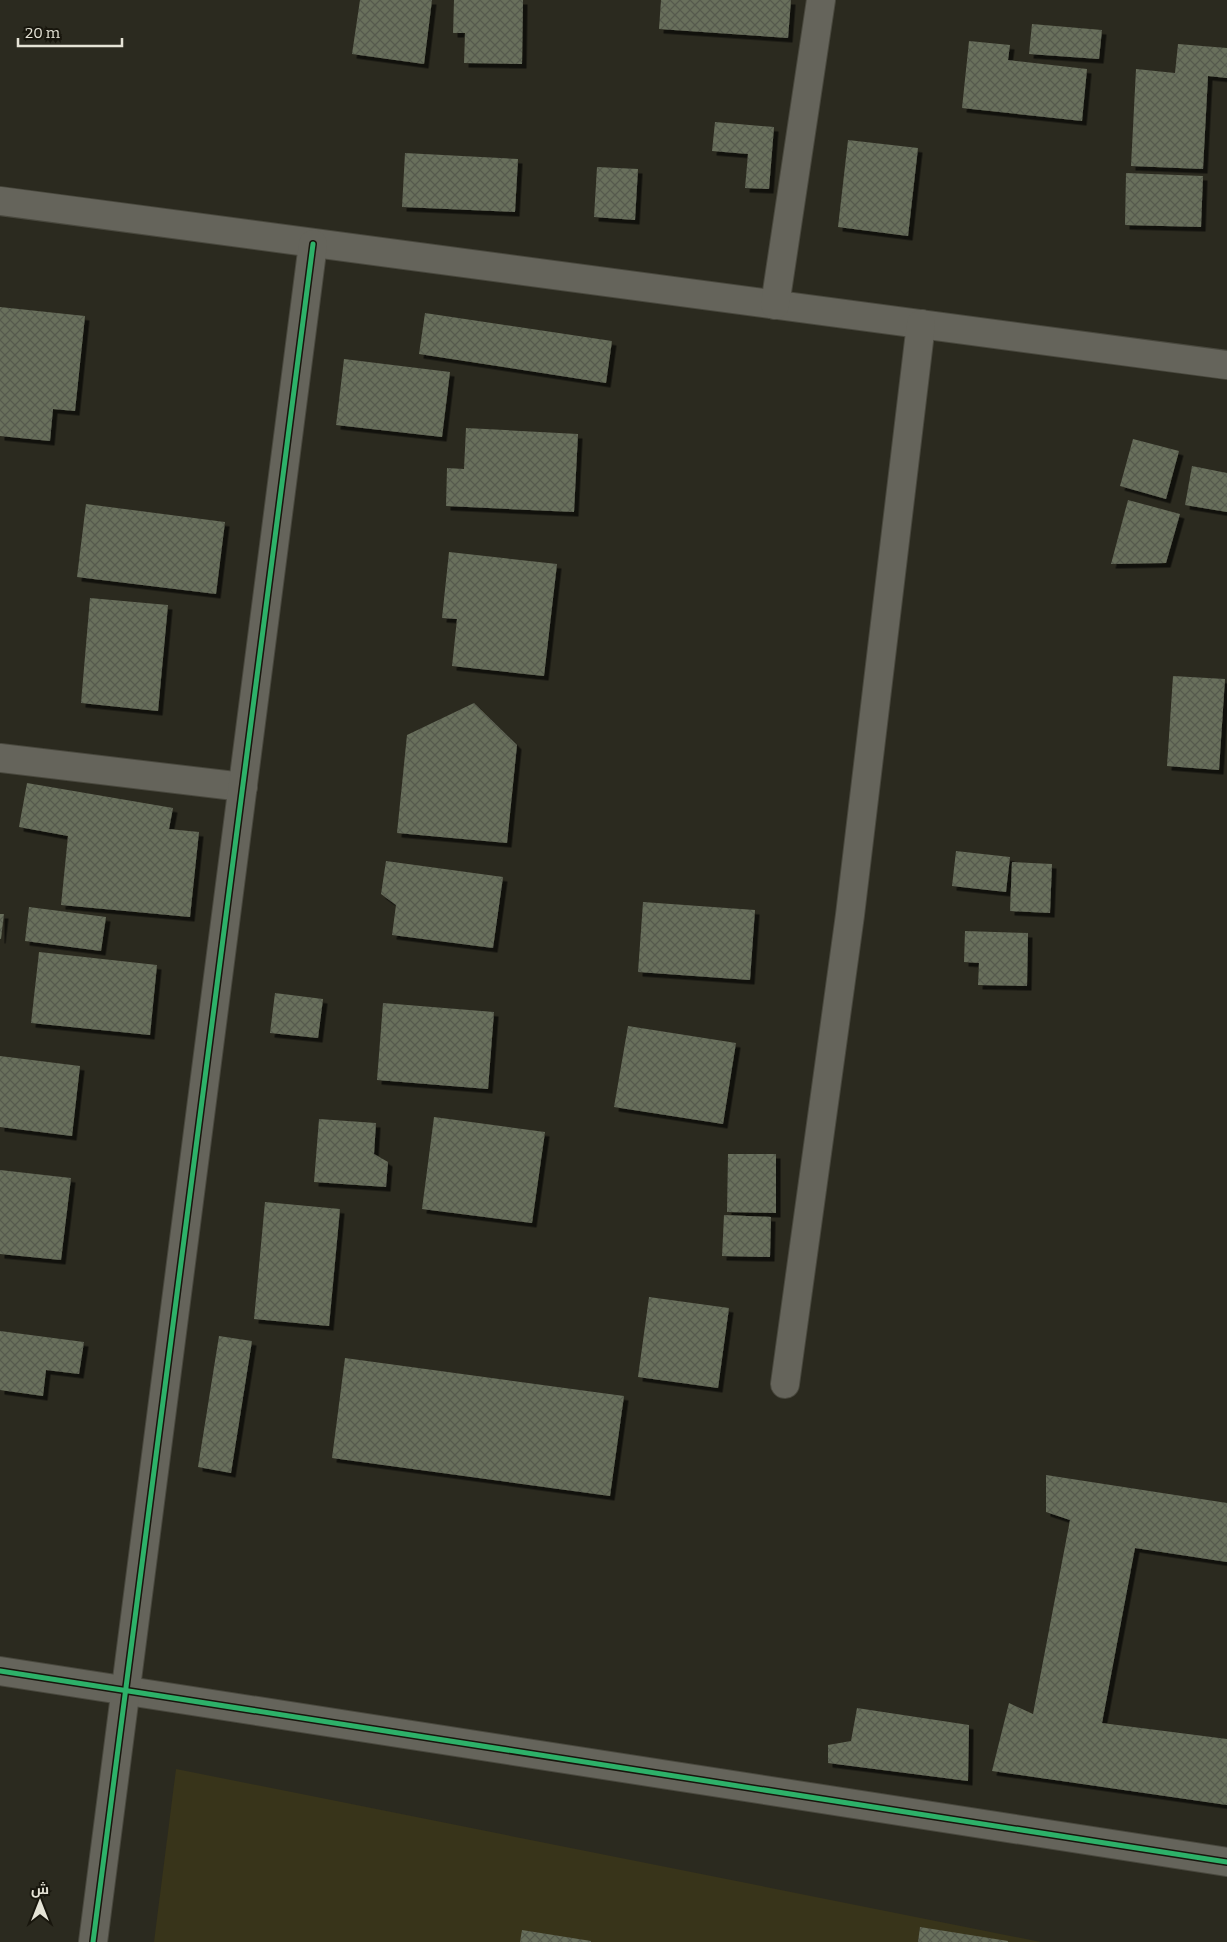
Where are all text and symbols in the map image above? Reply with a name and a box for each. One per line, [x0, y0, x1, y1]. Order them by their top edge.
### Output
scale bar [18, 15, 121, 47]
text: 20 m [25, 24, 61, 42]
north arrow [15, 1877, 65, 1927]
text: ش [31, 1881, 49, 1898]

